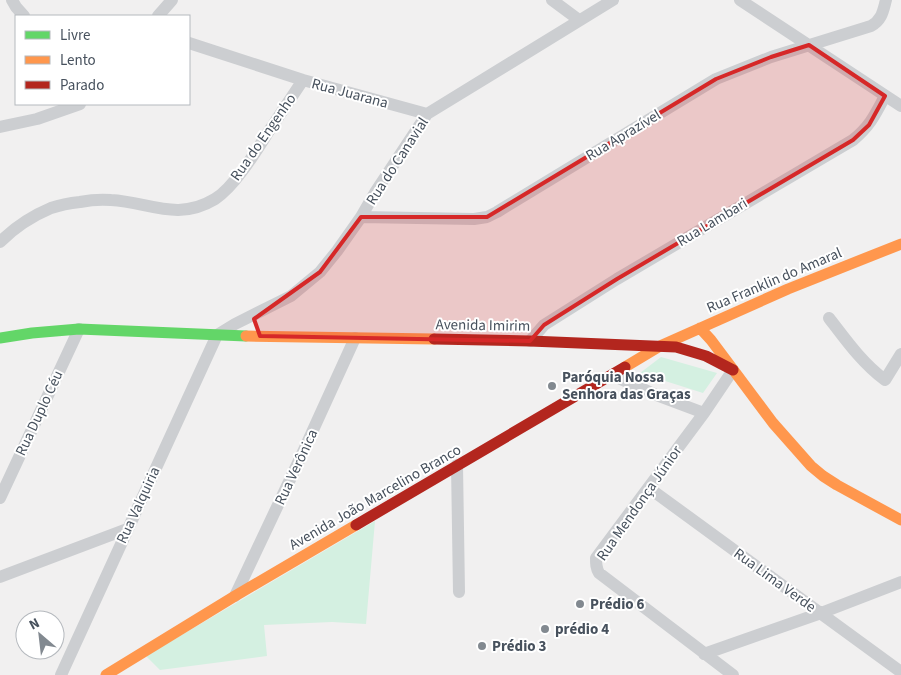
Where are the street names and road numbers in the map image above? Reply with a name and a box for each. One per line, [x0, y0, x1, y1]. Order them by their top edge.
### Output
street label: Rua Juarana [309, 73, 390, 114]
street label: Rua do Engenho [226, 89, 301, 185]
street label: Rua Aprazível [582, 105, 665, 166]
street label: Rua do Canavial [361, 113, 434, 209]
street label: Rua Lambari [673, 193, 752, 252]
street label: Rua Franklin do Amaral [703, 242, 845, 318]
street label: Avenida Imirim [436, 314, 530, 337]
street label: Rua Duplo Céu [10, 367, 68, 459]
street label: Rua Verônica [270, 426, 323, 509]
street label: Avenida João Marcelino Branco [285, 439, 465, 555]
street label: Rua Mendonça Júnior [592, 441, 688, 565]
street label: Rua Valquiria [111, 463, 165, 547]
street label: Rua Lima Verde [729, 543, 820, 617]

